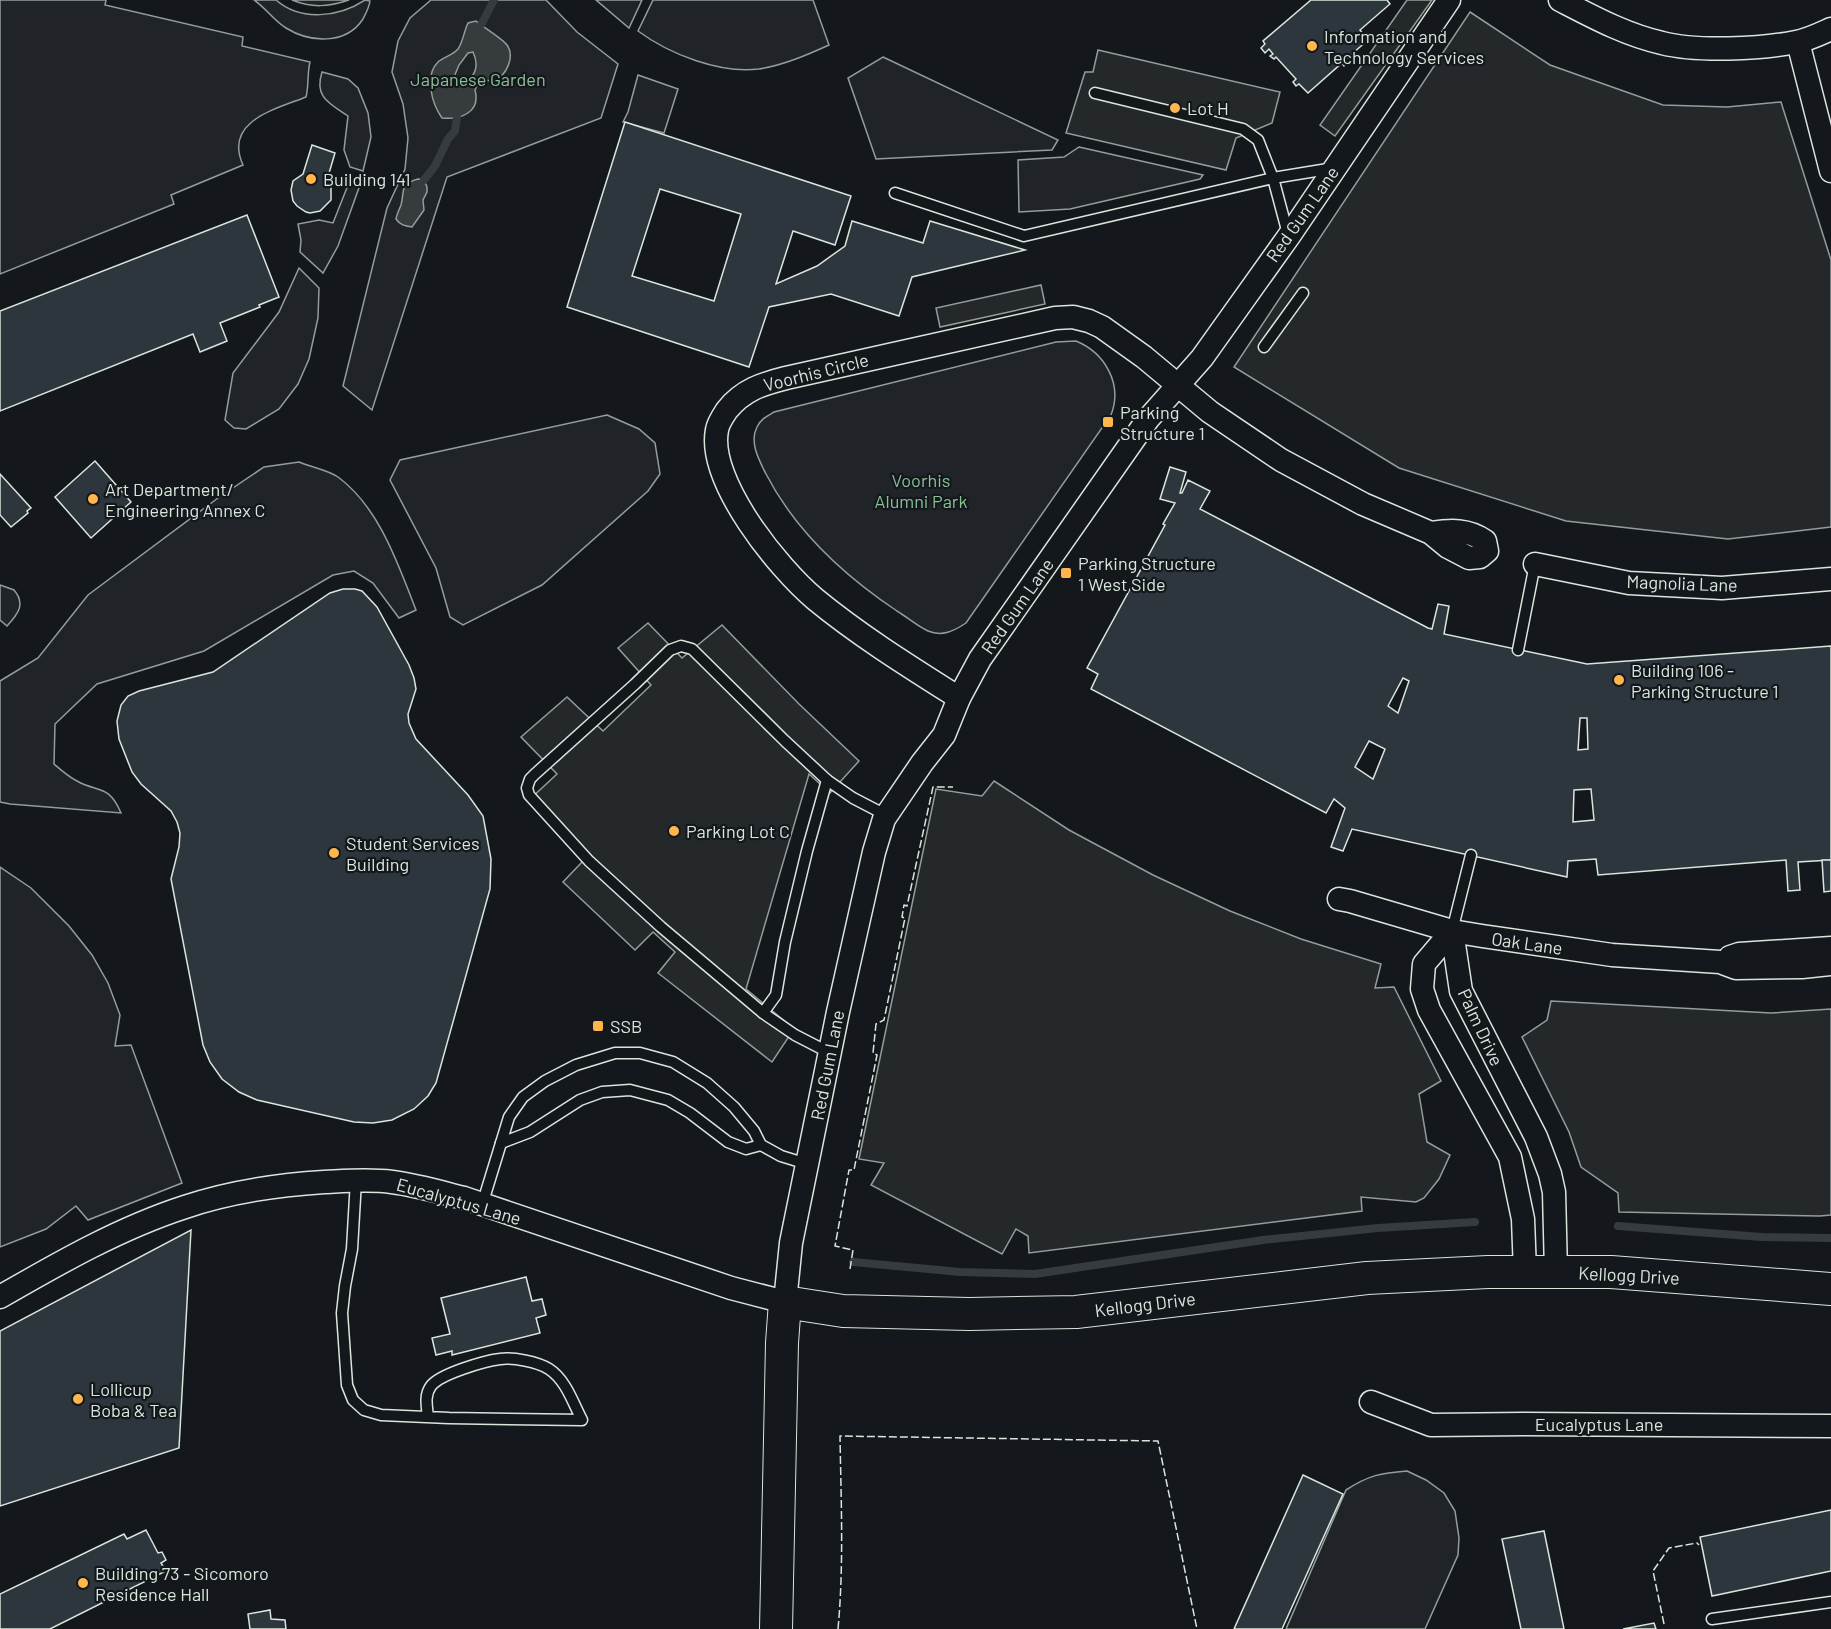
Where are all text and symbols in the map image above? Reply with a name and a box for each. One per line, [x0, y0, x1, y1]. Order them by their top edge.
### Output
place label: Information and Technology Services [1324, 25, 1484, 68]
marker: Information and Technology Services [1305, 39, 1319, 53]
park label: Japanese Garden [410, 68, 546, 90]
place label: Lot H [1187, 97, 1229, 119]
marker: Lot H [1168, 101, 1182, 115]
street label: Red Gum Lane [1261, 162, 1343, 266]
place label: Building 141 [323, 168, 411, 190]
marker: Building 141 [304, 172, 318, 186]
street label: Voorhis Circle [761, 348, 871, 396]
place label: Parking Structure 1 [1120, 401, 1205, 444]
marker: Parking Structure 1 [1101, 415, 1115, 429]
park label: Voorhis Alumni Park [875, 469, 967, 512]
place label: Art Department/ Engineering Annex C [105, 478, 265, 521]
marker: Art Department/ Engineering Annex C [86, 492, 100, 506]
place label: Parking Structure 1 West Side [1078, 552, 1216, 595]
street label: Red Gum Lane [976, 554, 1058, 658]
marker: Parking Structure 1 West Side [1059, 566, 1073, 580]
street label: Magnolia Lane [1626, 570, 1738, 596]
place label: Building 106 - Parking Structure 1 [1631, 659, 1779, 702]
marker: Building 106 - Parking Structure 1 [1612, 673, 1626, 687]
place label: Parking Lot C [686, 820, 790, 842]
marker: Parking Lot C [667, 824, 681, 838]
place label: Student Services Building [346, 832, 480, 875]
marker: Student Services Building [327, 846, 341, 860]
street label: Oak Lane [1490, 927, 1564, 959]
street label: Palm Drive [1454, 985, 1508, 1069]
street label: Red Gum Lane [806, 1008, 848, 1122]
place label: SSB [610, 1015, 642, 1037]
marker: SSB [591, 1019, 605, 1033]
street label: Eucalyptus Lane [394, 1173, 524, 1229]
street label: Kellogg Drive [1578, 1261, 1680, 1289]
street label: Kellogg Drive [1093, 1287, 1197, 1321]
place label: Lollicup Boba & Tea [90, 1378, 177, 1421]
marker: Lollicup Boba & Tea [71, 1392, 85, 1406]
street label: Eucalyptus Lane [1535, 1413, 1663, 1435]
place label: Building 73 - Sicomoro Residence Hall [95, 1562, 269, 1605]
marker: Building 73 - Sicomoro Residence Hall [76, 1576, 90, 1590]

